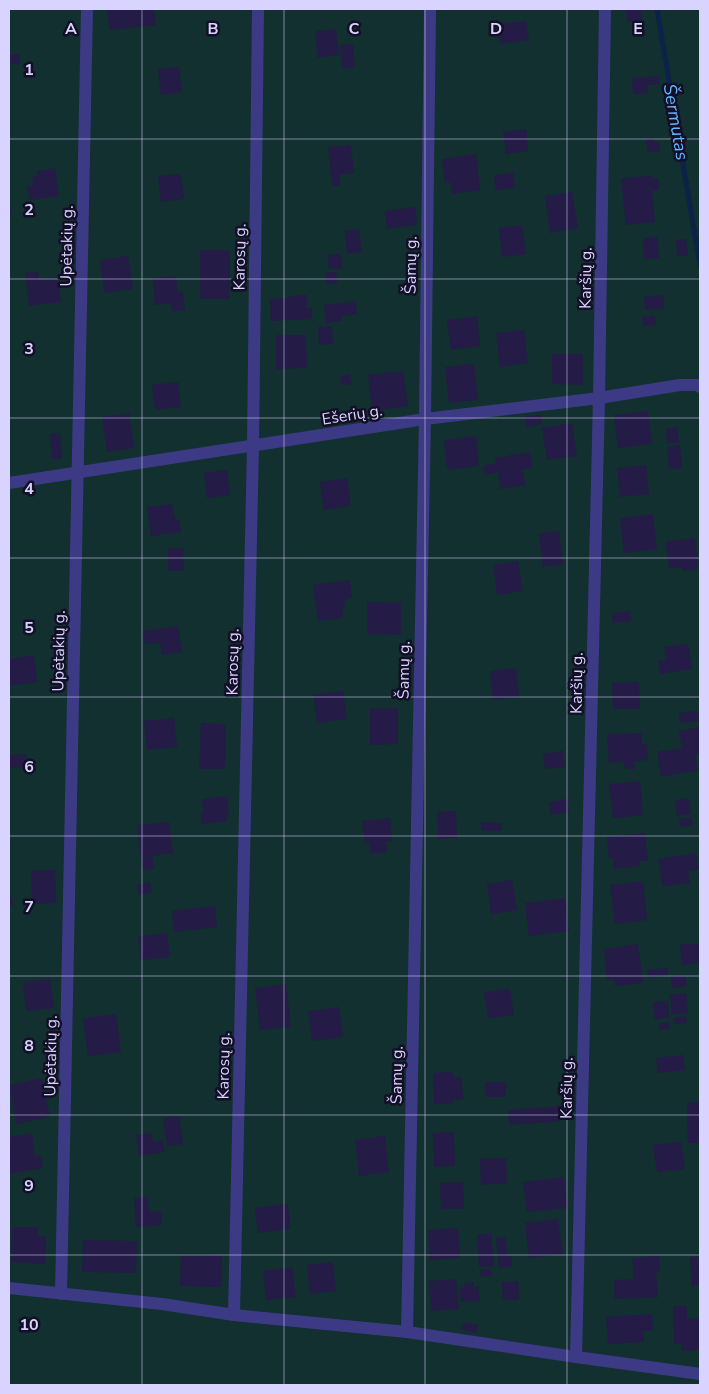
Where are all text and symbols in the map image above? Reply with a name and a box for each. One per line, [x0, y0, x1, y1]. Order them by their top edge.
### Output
text: A [65, 18, 77, 40]
text: B [207, 18, 219, 40]
text: C [349, 18, 360, 40]
text: D [490, 18, 502, 40]
text: E [633, 18, 643, 40]
text: 1 [24, 59, 34, 81]
water label: Šermutas [657, 82, 695, 162]
text: 2 [24, 199, 34, 221]
street label: Upėtakių g. [55, 205, 79, 287]
street label: Karosų g. [228, 223, 252, 291]
street label: Šamų g. [399, 236, 423, 294]
street label: Karšių g. [574, 247, 598, 309]
text: 3 [24, 338, 34, 360]
street label: Ešerių g. [320, 399, 384, 431]
text: 4 [24, 478, 34, 500]
street label: Upėtakių g. [47, 610, 71, 692]
text: 5 [24, 617, 34, 639]
street label: Karosų g. [221, 628, 245, 696]
street label: Šamų g. [392, 641, 416, 699]
street label: Karšių g. [565, 652, 589, 714]
text: 6 [24, 756, 34, 778]
text: 7 [24, 896, 34, 918]
street label: Upėtakių g. [39, 1015, 63, 1097]
street label: Karosų g. [212, 1032, 236, 1100]
text: 8 [24, 1035, 34, 1057]
street label: Šamų g. [385, 1046, 409, 1104]
street label: Karšių g. [555, 1057, 579, 1119]
text: 9 [24, 1175, 34, 1197]
text: 10 [19, 1314, 39, 1336]

